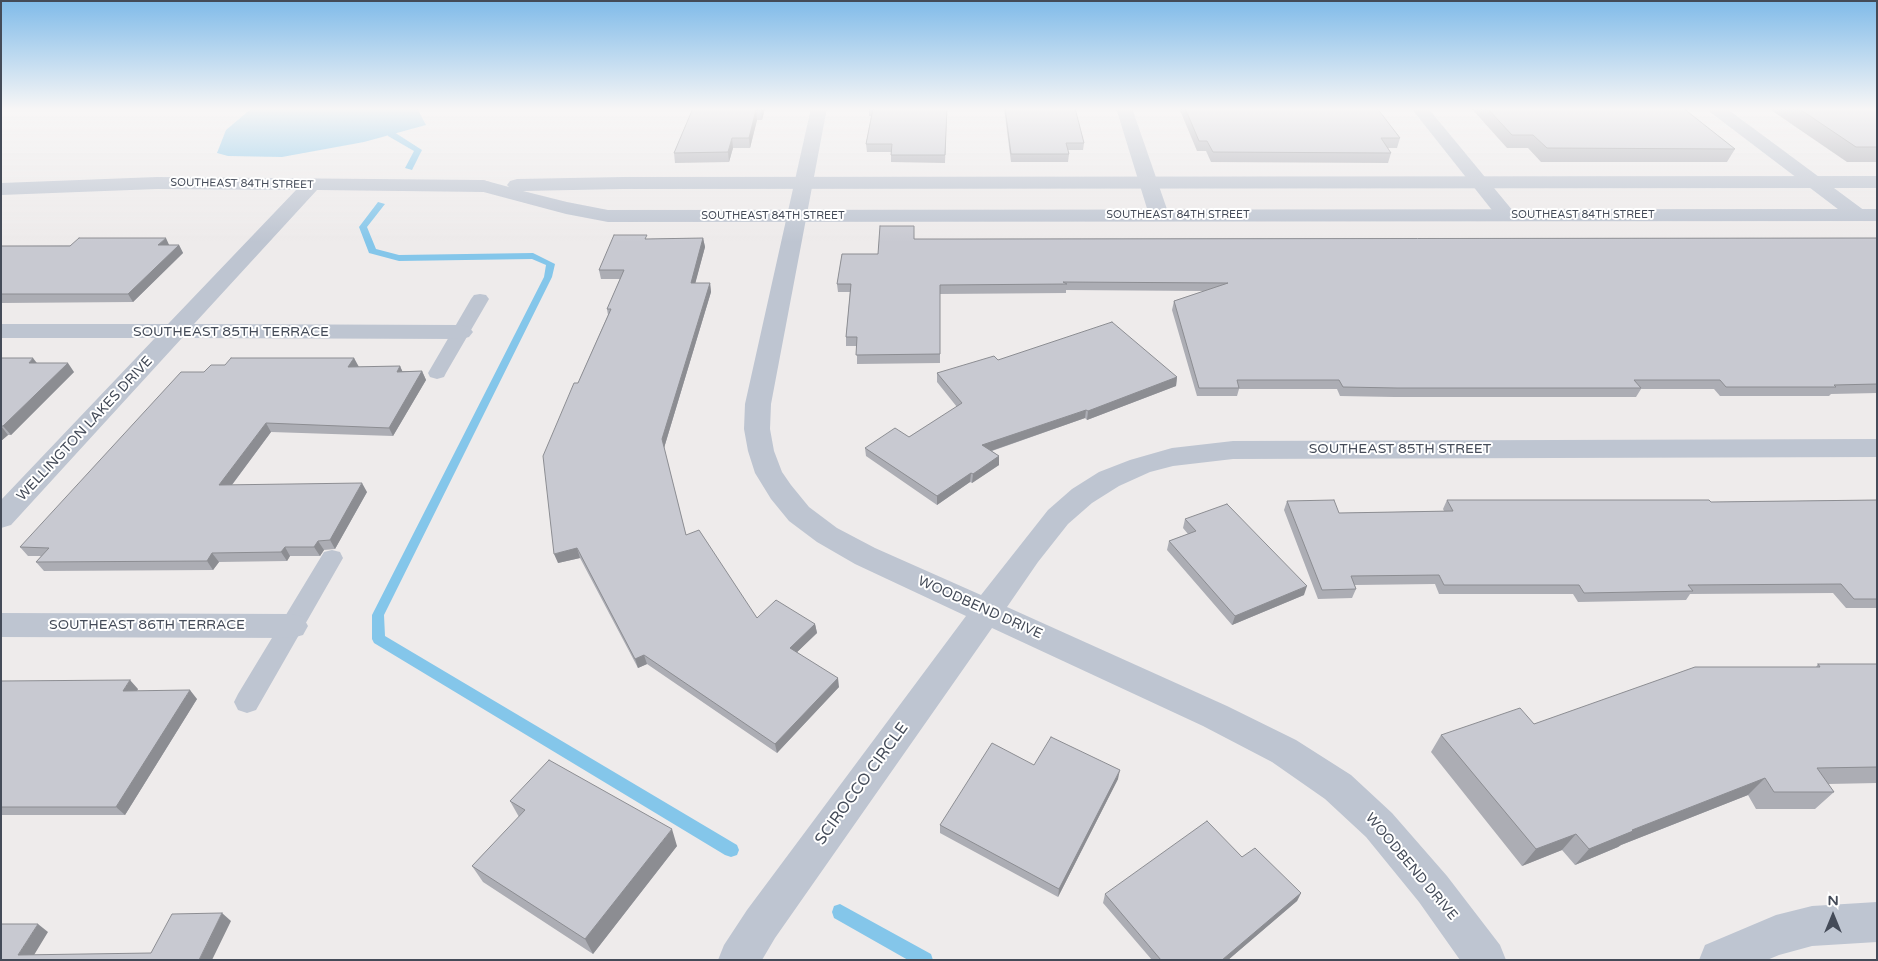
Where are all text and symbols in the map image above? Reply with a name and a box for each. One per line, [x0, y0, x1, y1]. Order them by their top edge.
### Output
street label: SOUTHEAST 84TH STREET [170, 176, 314, 192]
street label: SOUTHEAST 84TH STREET [1106, 208, 1250, 222]
street label: SOUTHEAST 84TH STREET [1511, 208, 1655, 222]
street label: SOUTHEAST 84TH STREET [701, 209, 845, 223]
street label: SOUTHEAST 85TH TERRACE [133, 324, 329, 340]
street label: WELLINGTON LAKES DRIVE [14, 353, 156, 505]
street label: SOUTHEAST 85TH STREET [1309, 441, 1491, 457]
street label: WOODBEND DRIVE [915, 573, 1045, 643]
street label: SOUTHEAST 86TH TERRACE [49, 617, 245, 633]
street label: SCIROCCO CIRCLE [811, 719, 913, 849]
street label: WOODBEND DRIVE [1361, 810, 1461, 924]
north arrow [1808, 891, 1858, 941]
text: N [1827, 892, 1839, 909]

